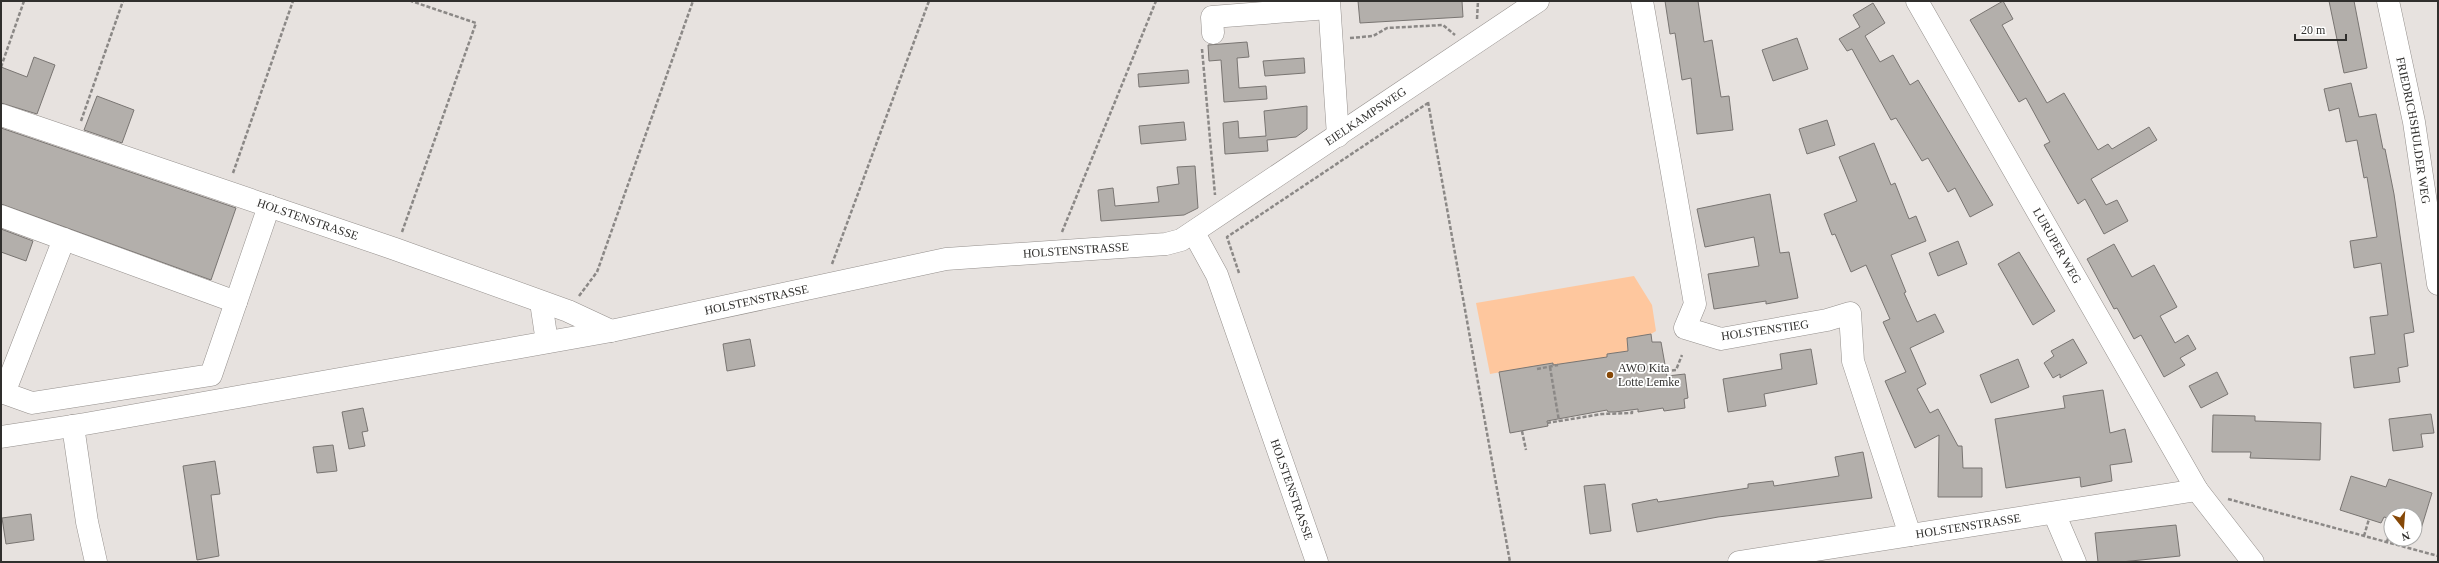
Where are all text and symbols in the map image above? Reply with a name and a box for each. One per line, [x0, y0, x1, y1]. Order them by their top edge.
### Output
scale bar [2295, 16, 2346, 42]
text: 20 m [2301, 23, 2326, 37]
street label: FRIEDRICHSHULDER WEG [2393, 56, 2433, 205]
street label: EIELKAMPSWEG [1322, 84, 1409, 149]
street label: HOLSTENSTRASSE [255, 196, 360, 243]
street label: LURUPER WEG [2030, 205, 2084, 286]
street label: HOLSTENSTRASSE [1022, 240, 1129, 261]
street label: HOLSTENSTRASSE [703, 282, 810, 318]
street label: HOLSTENSTIEG [1720, 317, 1810, 343]
place label: AWO Kita Lotte Lemke [1618, 361, 1680, 389]
marker: AWO Kita Lotte Lemke [1605, 370, 1615, 380]
street label: HOLSTENSTRASSE [1268, 437, 1316, 542]
north arrow [2383, 507, 2423, 547]
street label: HOLSTENSTRASSE [1915, 511, 2022, 541]
text: N [2400, 530, 2411, 543]

